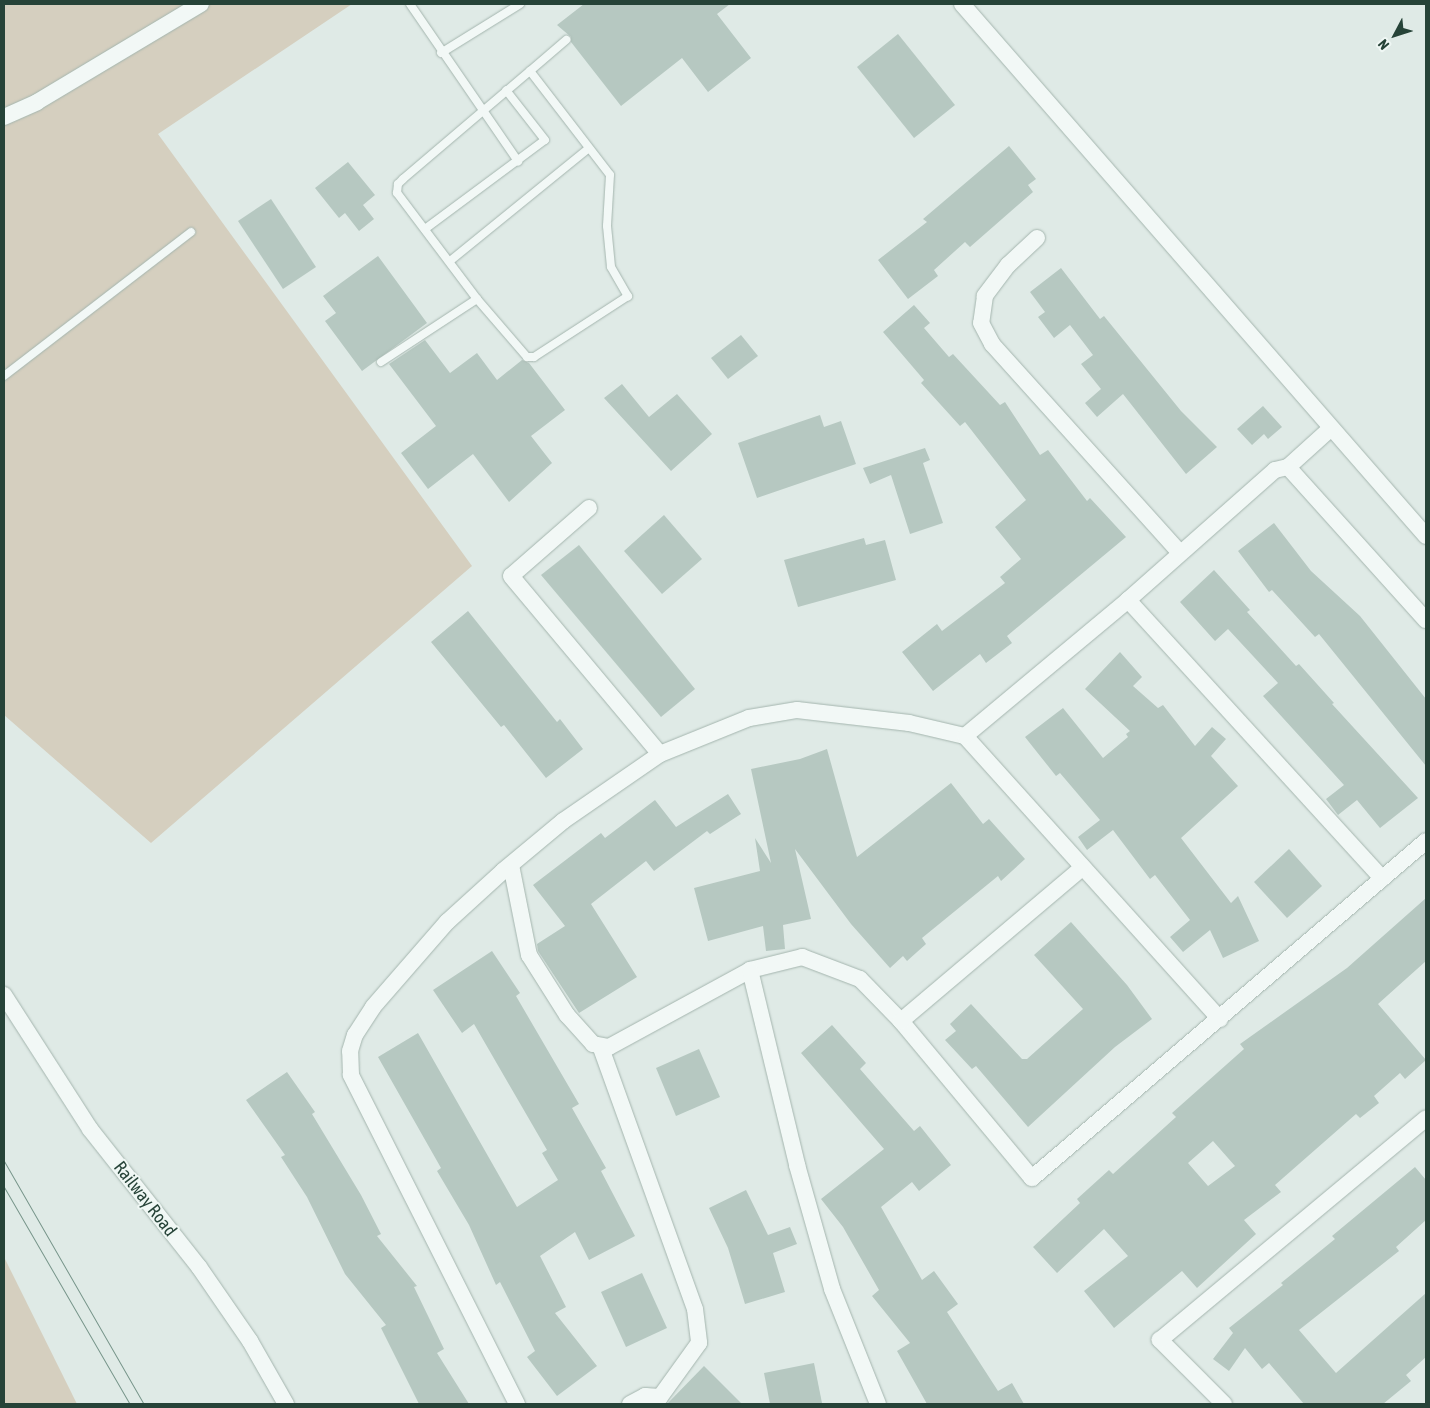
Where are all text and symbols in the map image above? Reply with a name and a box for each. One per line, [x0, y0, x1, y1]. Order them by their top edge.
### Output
north arrow [1370, 10, 1420, 60]
text: N [1375, 36, 1392, 53]
street label: Railway Road [109, 1157, 181, 1241]

